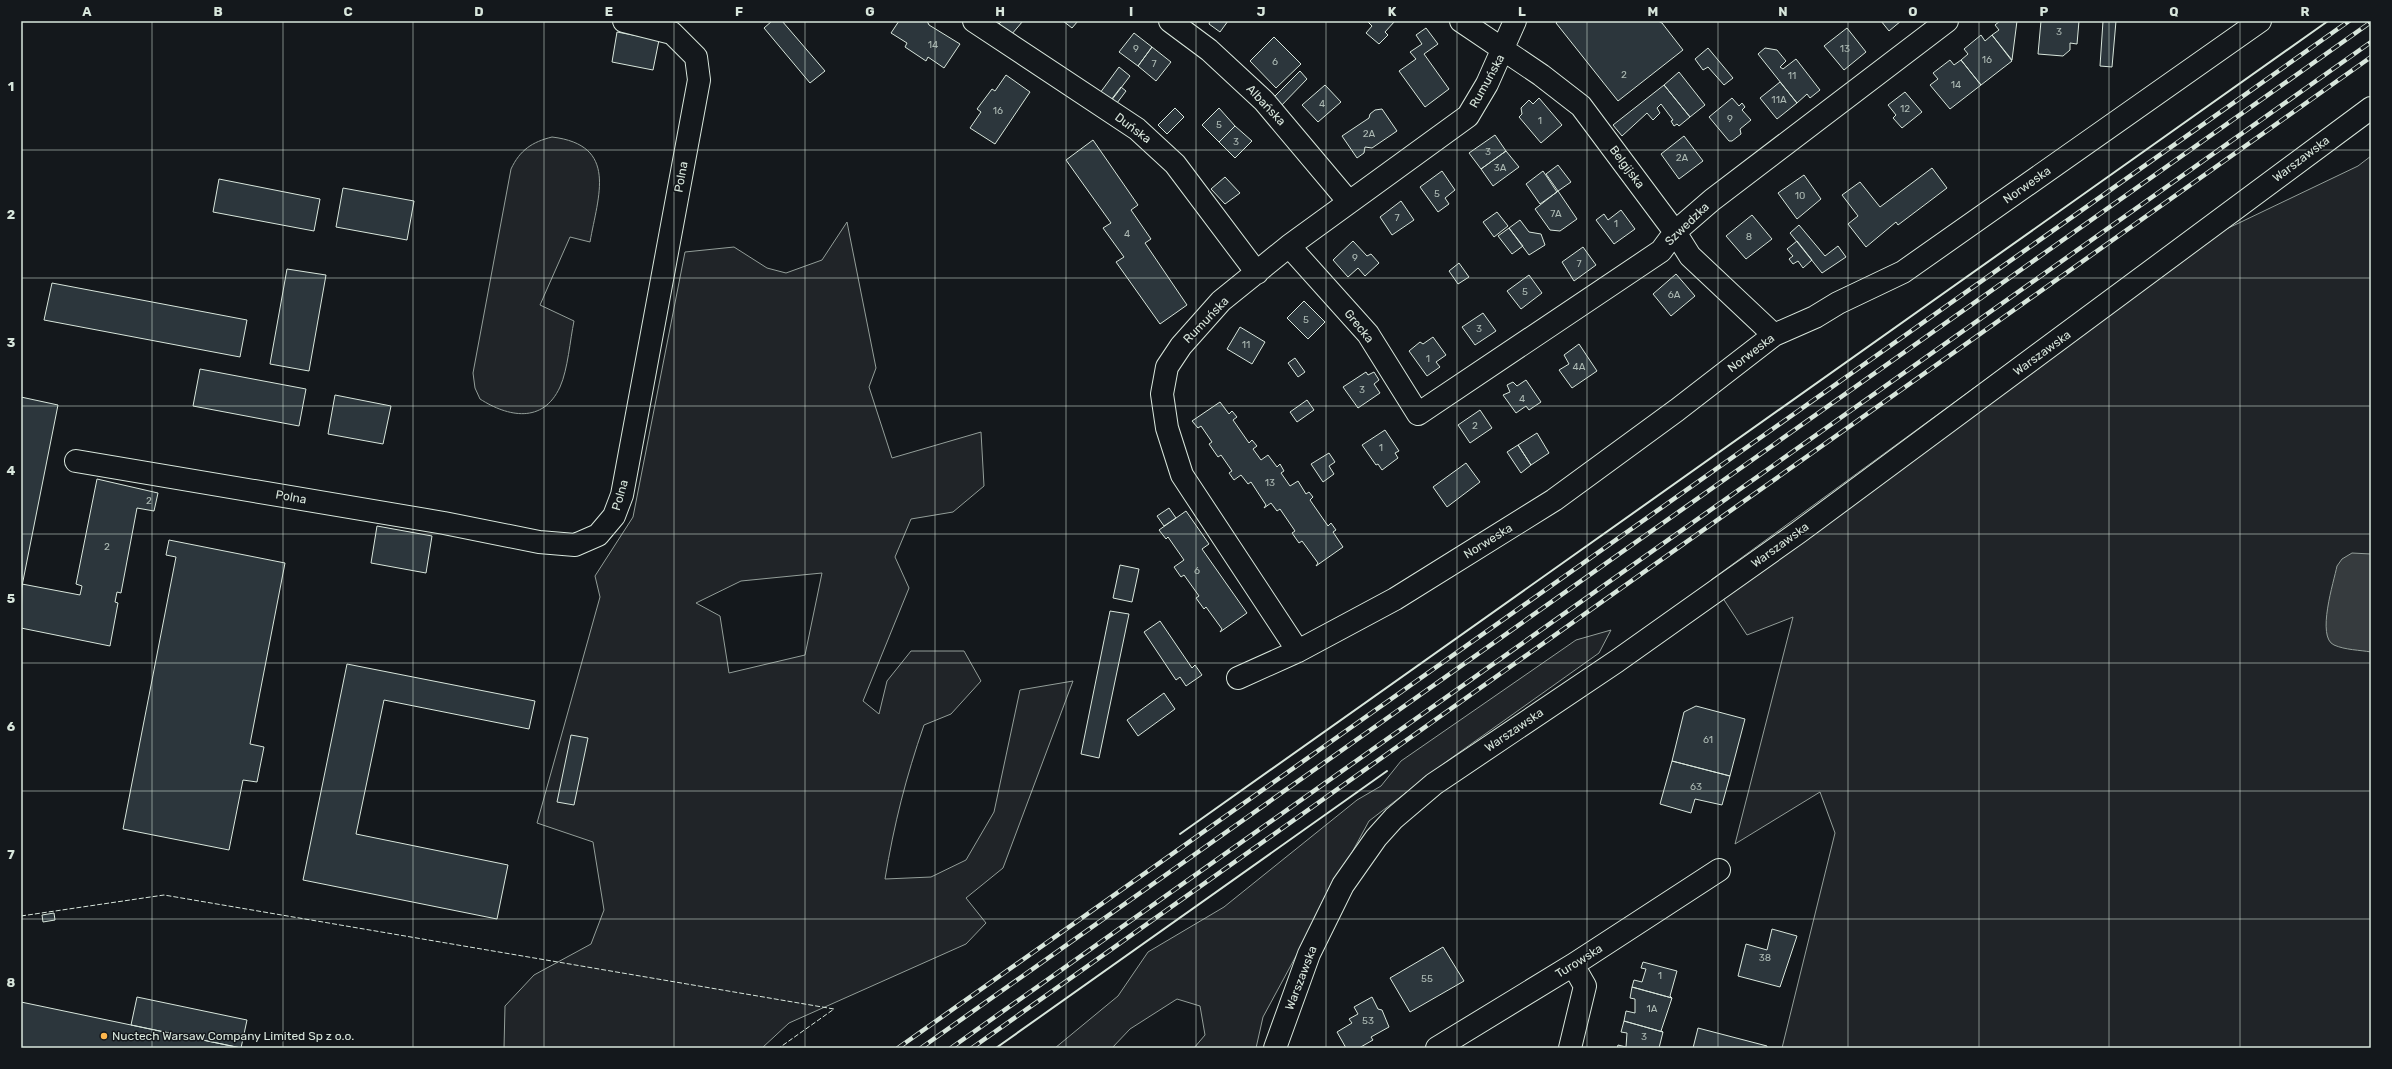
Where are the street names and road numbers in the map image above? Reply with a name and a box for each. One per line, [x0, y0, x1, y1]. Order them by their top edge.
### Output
street label: Rumuńska [1467, 52, 1507, 110]
street label: Albańska [1244, 82, 1288, 128]
street label: Duńska [1112, 110, 1154, 146]
street label: Warszawska [2270, 133, 2332, 185]
street label: Belgijska [1606, 143, 1648, 191]
street label: Polna [671, 160, 691, 194]
street label: Norweska [2001, 164, 2053, 206]
street label: Szwedzka [1662, 200, 1712, 248]
street label: Rumuńska [1180, 294, 1232, 346]
street label: Grecka [1341, 307, 1377, 345]
street label: Warszawska [2011, 327, 2073, 379]
street label: Norweska [1725, 331, 1777, 375]
street label: Polna [609, 478, 631, 512]
street label: Polna [274, 487, 308, 507]
street label: Warszawska [1749, 519, 1811, 571]
street label: Norweska [1461, 521, 1515, 561]
street label: Warszawska [1482, 705, 1546, 755]
street label: Turowska [1553, 941, 1605, 981]
street label: Warszawska [1282, 944, 1320, 1012]

